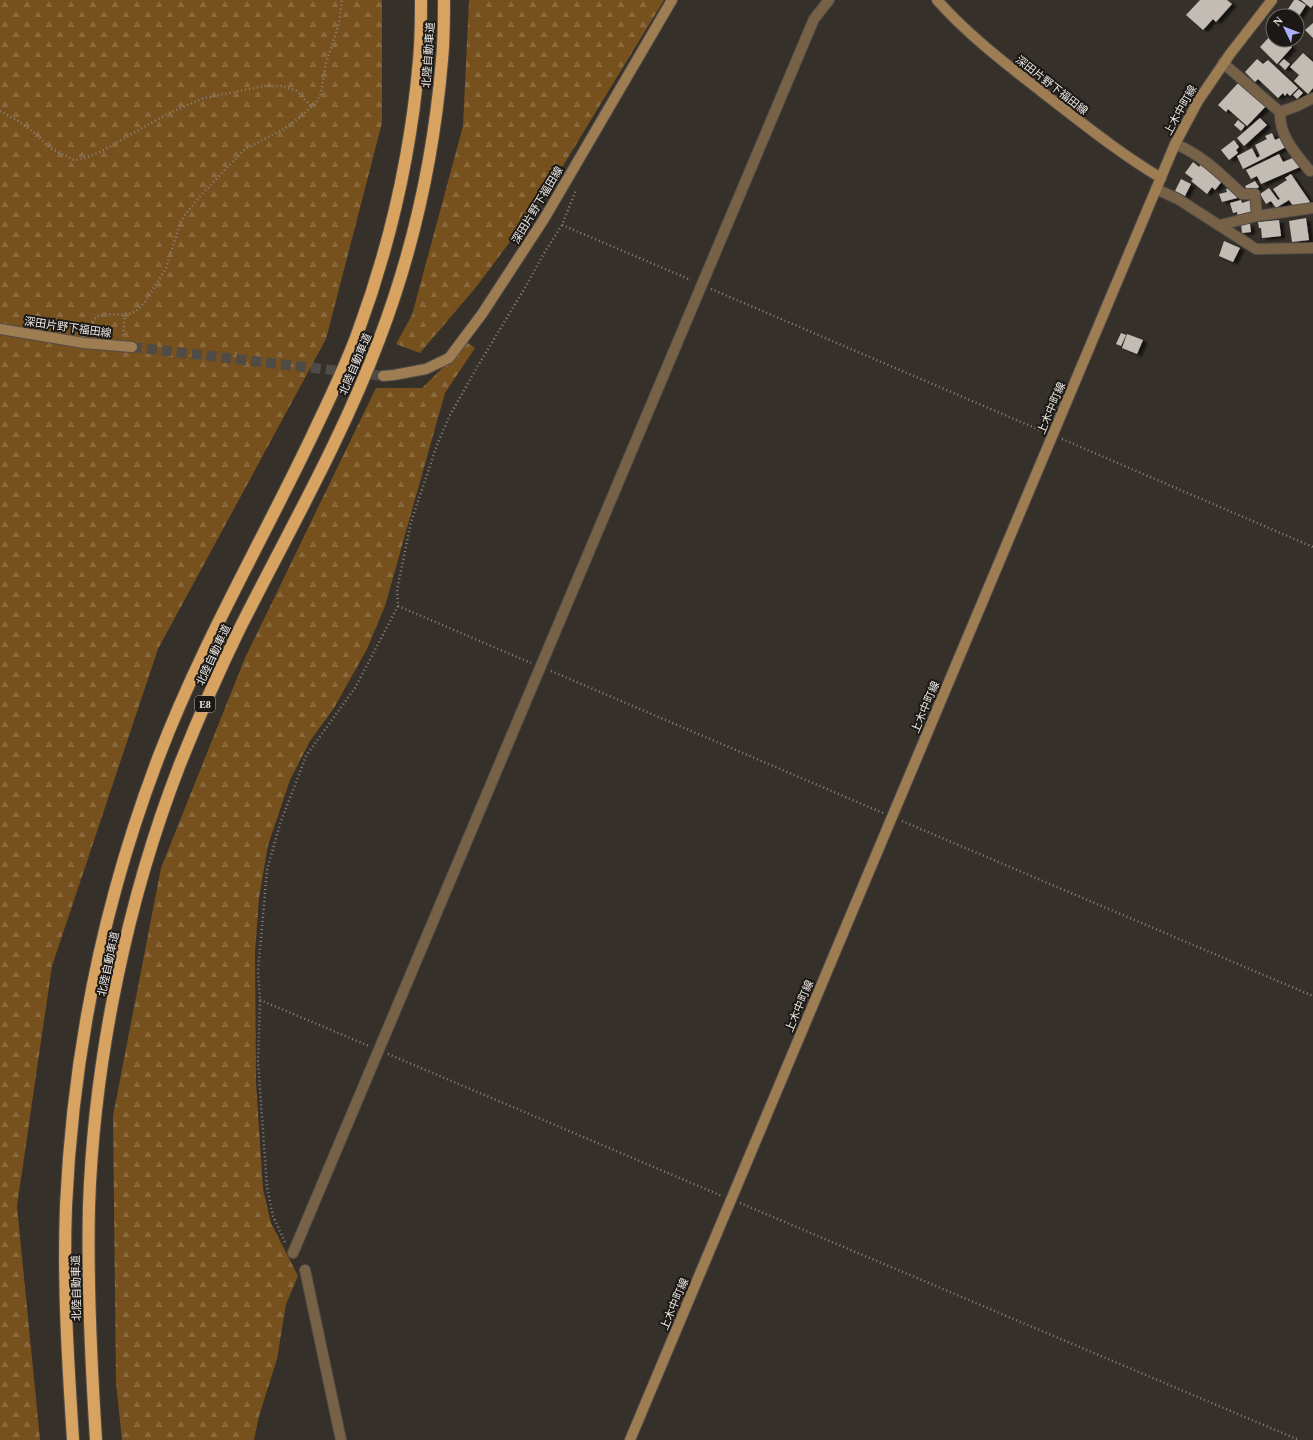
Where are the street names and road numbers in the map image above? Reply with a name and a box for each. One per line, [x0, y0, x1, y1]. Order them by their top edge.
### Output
street label: 北陸自動車道 [420, 22, 436, 88]
street label: 深田片野下福田線 [1014, 53, 1090, 117]
street label: 上木中町線 [1161, 83, 1199, 137]
street label: 深田片野下福田線 [509, 164, 565, 246]
street label: 深田片野下福田線 [24, 315, 112, 339]
street label: 北陸自動車道 [337, 331, 373, 397]
street label: 上木中町線 [1035, 380, 1067, 436]
street label: 北陸自動車道 [194, 623, 232, 687]
street label: 上木中町線 [909, 679, 941, 735]
road number: E8 [195, 696, 215, 712]
street label: 北陸自動車道 [95, 930, 121, 998]
street label: 上木中町線 [783, 978, 815, 1034]
street label: 北陸自動車道 [69, 1255, 83, 1321]
street label: 上木中町線 [658, 1276, 690, 1332]

